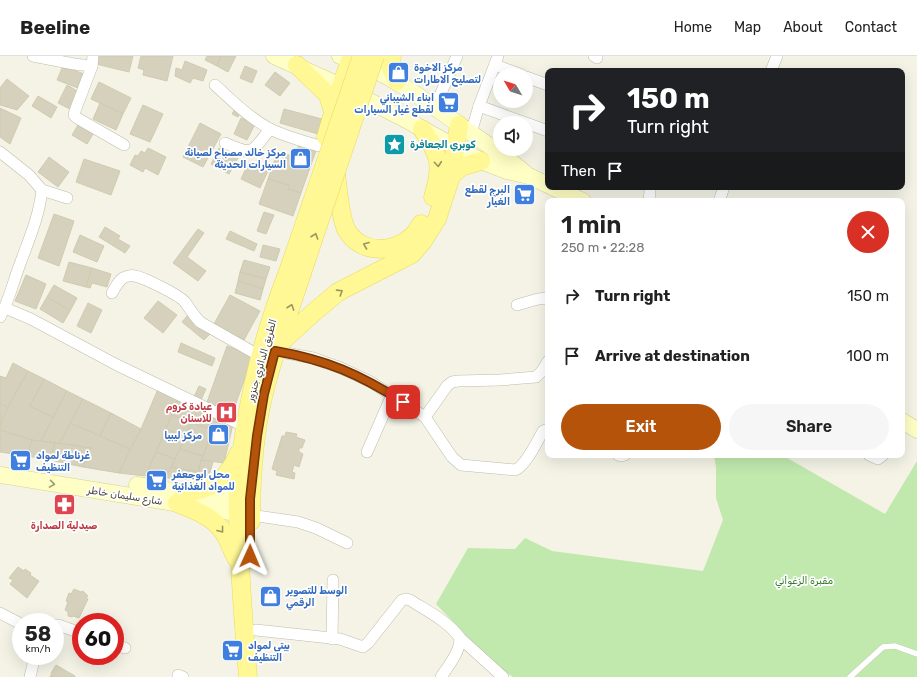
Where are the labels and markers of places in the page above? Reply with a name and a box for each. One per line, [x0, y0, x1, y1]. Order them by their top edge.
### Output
shop icon: مركز الاخوة لتصليح الاطارات [385, 60, 411, 86]
place label: مركز الاخوة لتصليح الاطارات [414, 62, 481, 87]
supermarket icon: ابناء الشيباني لقطع غيار السيارات [436, 90, 462, 116]
place label: ابناء الشيباني لقطع غيار السيارات [354, 92, 434, 117]
place icon: كوبري الجعافرة [381, 131, 407, 157]
place label: كوبري الجعافرة [410, 139, 476, 152]
shop icon: مركز خالد مصباح لصيانة السيارات الحديثة [288, 145, 314, 171]
place label: مركز خالد مصباح لصيانة السيارات الحديثة [185, 147, 286, 171]
supermarket icon: البرج لقطع الغيار [512, 182, 538, 208]
place label: البرج لقطع الغيار [465, 184, 510, 208]
pin [386, 385, 420, 419]
hospital icon: عيادة كروم للاسنان [214, 399, 240, 425]
place label: عيادة كروم للاسنان [166, 401, 212, 425]
shop icon: مركز ليبيا [205, 422, 231, 448]
place label: مركز ليبيا [164, 430, 202, 442]
supermarket icon: غرناطة لمواد التنظيف [7, 448, 33, 474]
place label: غرناطة لمواد التنظيف [36, 450, 90, 474]
supermarket icon: محل ابوجعفر للمواد الغذائية [143, 467, 169, 493]
place label: محل ابوجعفر للمواد الغذائية [171, 469, 235, 493]
pharmacy icon: صيدلية الصدارة [51, 492, 77, 518]
place label: صيدلية الصدارة [31, 520, 97, 532]
shop icon: الوسط للتصوير الرقمي [258, 583, 284, 609]
place label: الوسط للتصوير الرقمي [285, 585, 347, 611]
supermarket icon: بيتي لمواد التنظيف [220, 638, 246, 664]
place label: بيتي لمواد التنظيف [248, 640, 290, 664]

